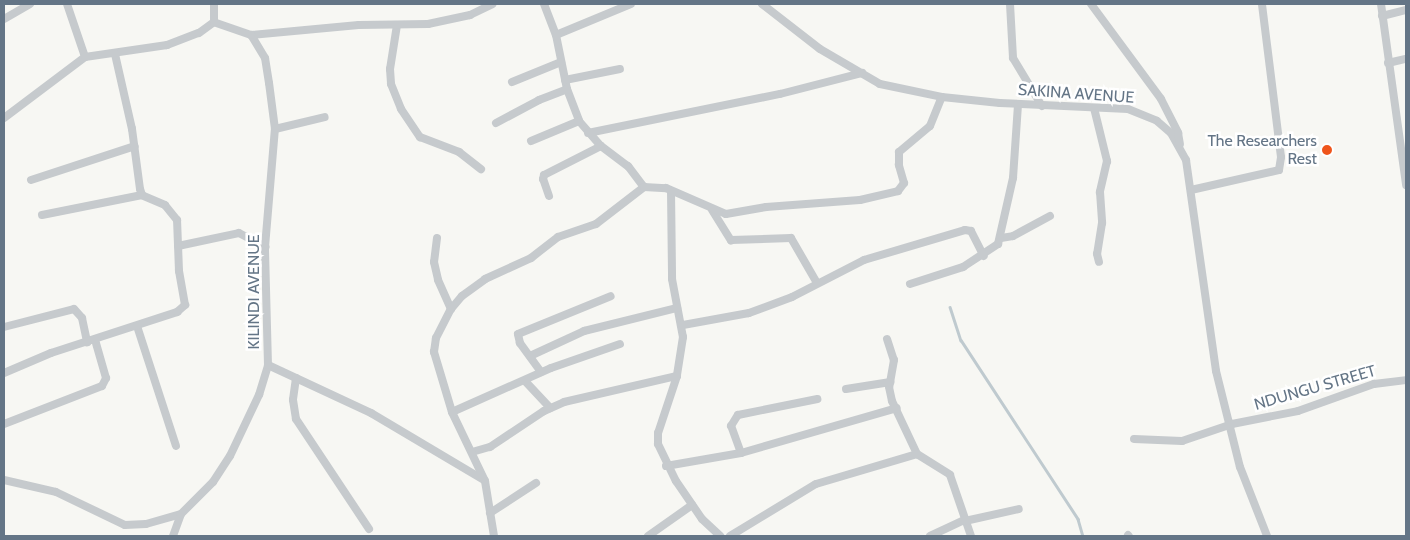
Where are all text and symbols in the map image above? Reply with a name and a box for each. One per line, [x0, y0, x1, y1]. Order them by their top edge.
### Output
street label: SAKINA AVENUE [1017, 80, 1135, 108]
place label: The Researchers Rest [1207, 131, 1317, 169]
marker: The Researchers Rest [1321, 144, 1333, 156]
street label: KILINDI AVENUE [244, 234, 264, 350]
street label: NDUNGU STREET [1252, 361, 1378, 415]

